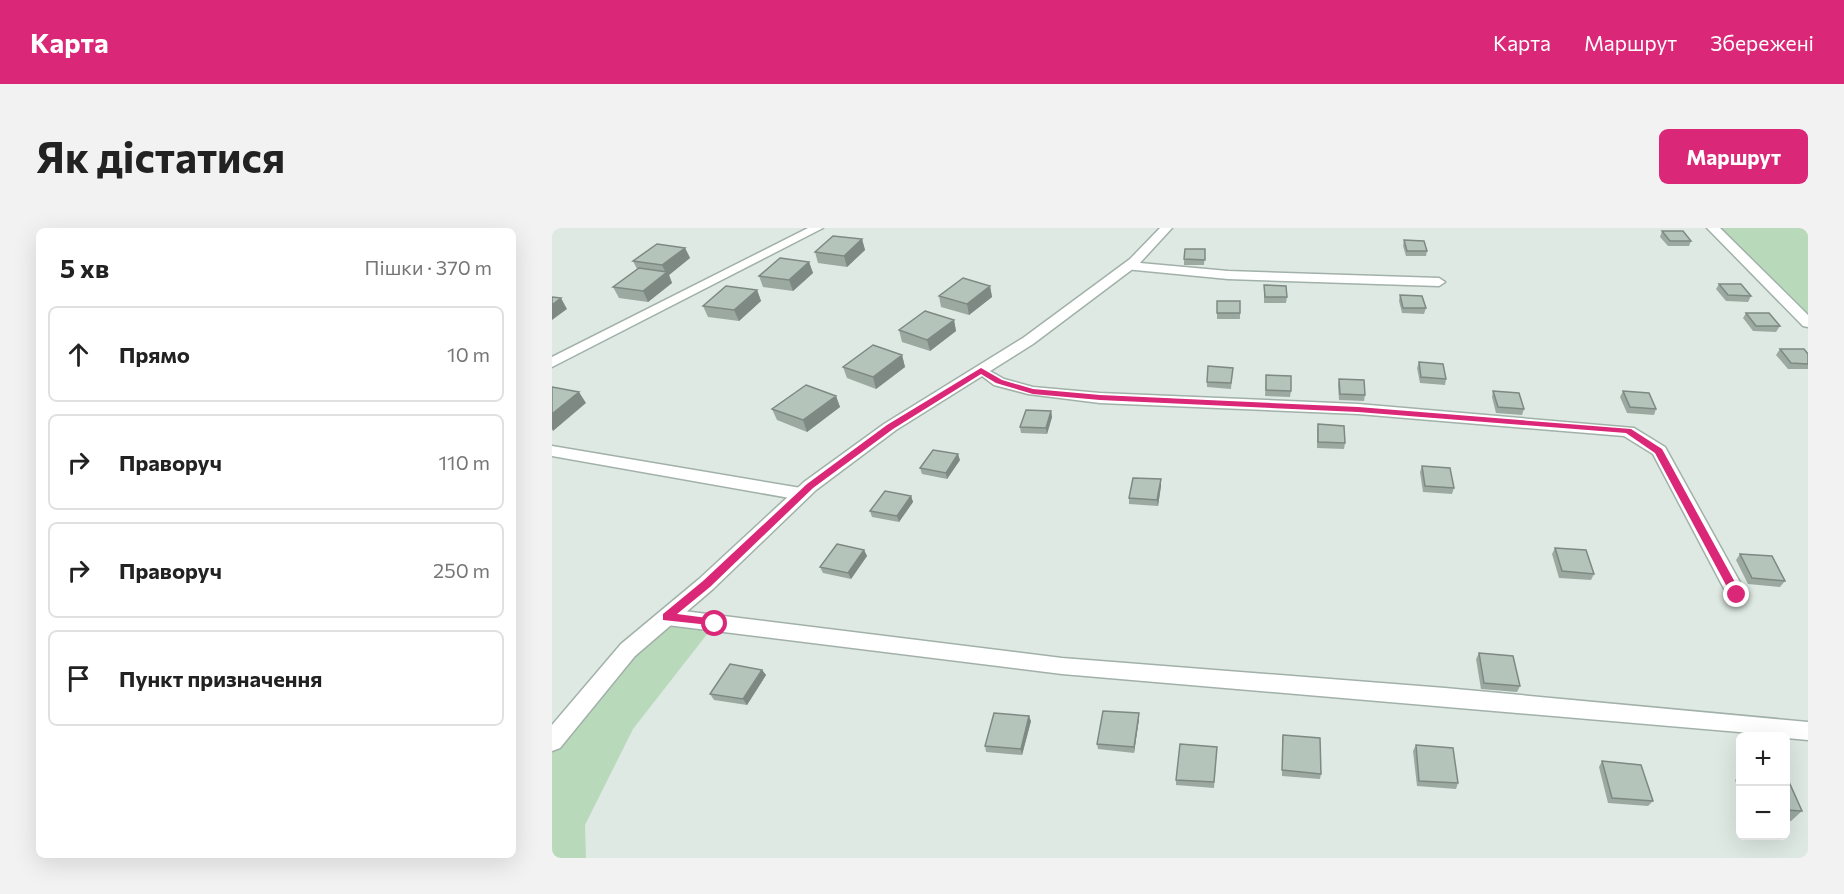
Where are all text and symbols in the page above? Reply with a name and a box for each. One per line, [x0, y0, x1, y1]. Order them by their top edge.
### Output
text: Карта [30, 25, 109, 59]
text: Карта [1493, 30, 1551, 55]
text: Маршрут [1584, 30, 1677, 55]
text: Збережені [1710, 30, 1814, 55]
button: Маршрут [1659, 129, 1808, 184]
text: Як дістатися [36, 130, 285, 182]
text: 5 хв [60, 252, 109, 283]
text: Пішки · 370 m [365, 255, 492, 279]
icon: ahead [62, 338, 95, 371]
text: Прямо [119, 341, 190, 368]
text: 10 m [447, 342, 490, 366]
icon: right [62, 446, 95, 479]
text: Праворуч [119, 449, 222, 476]
text: 110 m [439, 450, 490, 474]
icon: right [62, 554, 95, 587]
text: Праворуч [119, 557, 222, 584]
text: 250 m [433, 558, 490, 582]
route end [1723, 581, 1749, 607]
route start [701, 610, 727, 636]
icon: arrive [62, 662, 95, 695]
text: Пункт призначення [119, 665, 322, 692]
map controls [1736, 732, 1790, 840]
button: + [1736, 732, 1790, 786]
button: − [1736, 786, 1790, 840]

